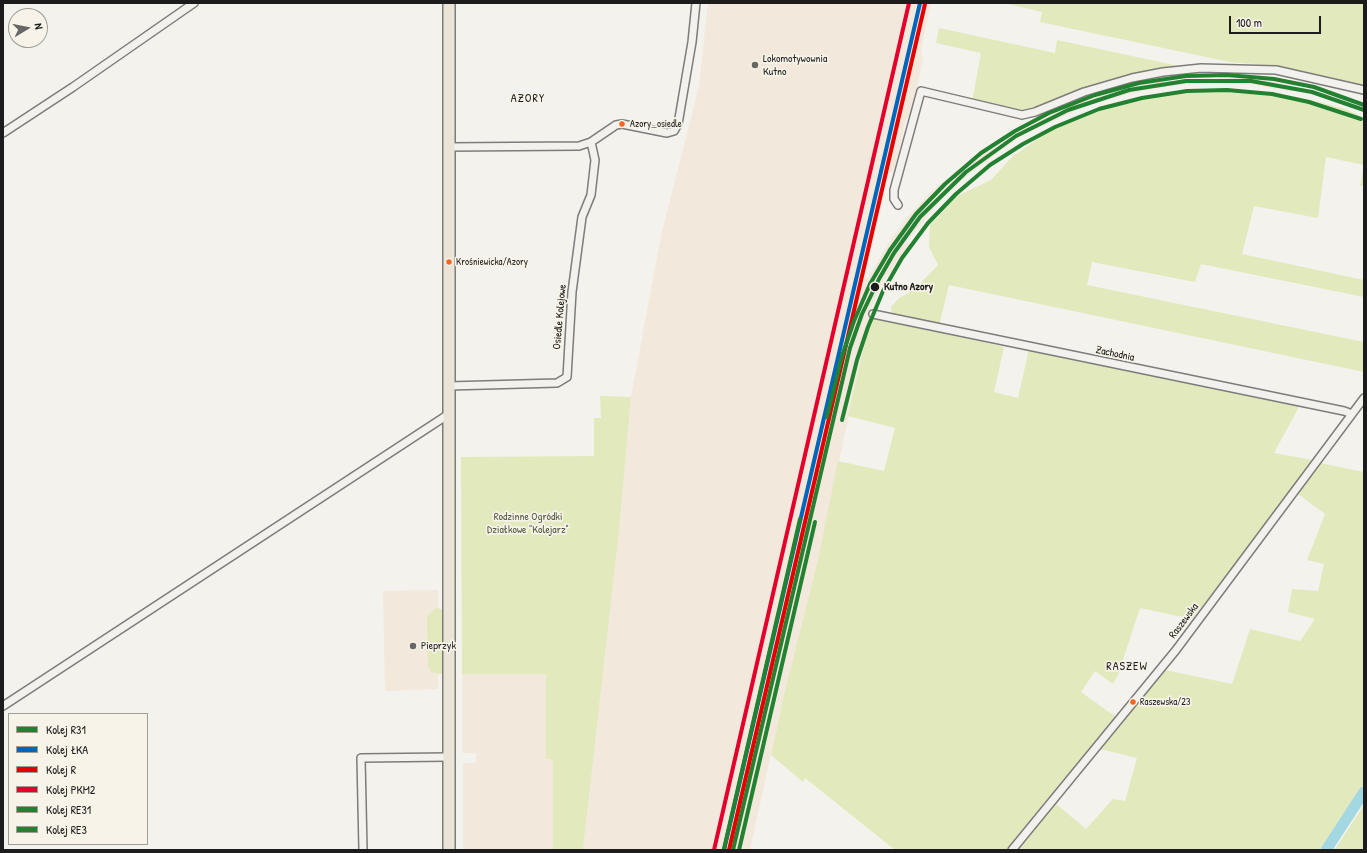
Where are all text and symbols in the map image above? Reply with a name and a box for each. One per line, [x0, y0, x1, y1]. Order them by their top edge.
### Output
north arrow [8, 8, 48, 48]
scale bar [1231, 8, 1323, 34]
text: 100 m [1236, 14, 1262, 31]
text: N [31, 22, 46, 30]
place label: Lokomotywownia Kutno [763, 52, 827, 78]
marker: Lokomotywownia Kutno [750, 60, 760, 70]
district label: AZORY [511, 92, 545, 106]
place label: Azory_osiedle [630, 118, 682, 130]
marker: Azory_osiedle [617, 119, 627, 129]
place label: Krośniewicka/Azory [456, 256, 528, 268]
marker: Krośniewicka/Azory [444, 257, 454, 267]
place label: Kutno Azory [884, 280, 933, 294]
marker: Kutno Azory [869, 281, 881, 293]
street label: Osiedle Kolejowe [551, 284, 569, 350]
street label: Zachodnia [1094, 343, 1136, 365]
park label: Rodzinne Ogródki Działkowe "Kolejarz" [487, 510, 569, 536]
street label: Raszewska [1166, 601, 1202, 641]
place label: Pieprzyk [421, 639, 456, 653]
marker: Pieprzyk [408, 641, 418, 651]
district label: RASZEW [1106, 660, 1148, 674]
place label: Raszewska/23 [1140, 696, 1191, 708]
marker: Raszewska/23 [1128, 697, 1138, 707]
legend [8, 713, 148, 845]
text: Kolej R31 [46, 721, 86, 738]
text: Kolej ŁKA [46, 741, 88, 758]
text: Kolej R [46, 761, 76, 778]
text: Kolej PKM2 [46, 781, 95, 798]
text: Kolej RE31 [46, 801, 91, 818]
text: Kolej RE3 [46, 821, 87, 838]

